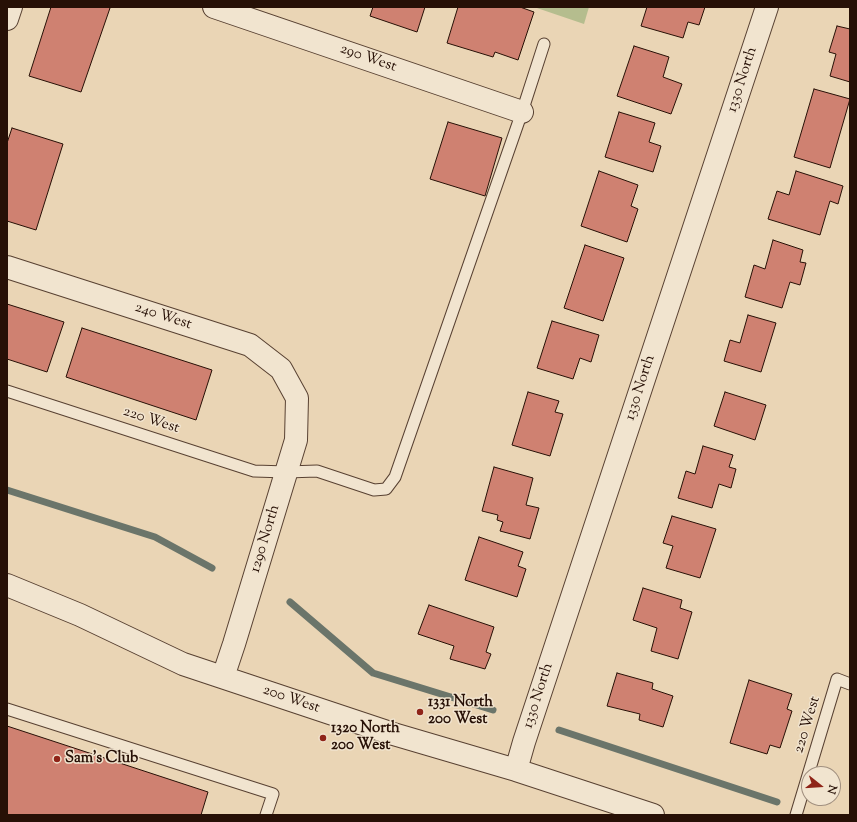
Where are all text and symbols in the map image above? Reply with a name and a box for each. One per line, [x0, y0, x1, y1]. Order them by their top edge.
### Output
street label: 290 West [337, 41, 399, 77]
street label: 1330 North [724, 45, 762, 115]
street label: 240 West [132, 299, 194, 335]
street label: 1330 North [622, 353, 660, 423]
street label: 220 West [120, 403, 182, 439]
street label: 1290 North [247, 503, 285, 575]
street label: 1330 North [520, 661, 558, 731]
street label: 200 West [260, 682, 322, 718]
place label: 1331 North 200 West [428, 694, 493, 729]
street label: 220 West [791, 694, 825, 756]
marker: 1331 North 200 West [415, 707, 425, 717]
place label: 1320 North 200 West [331, 720, 400, 755]
marker: 1320 North 200 West [318, 733, 328, 743]
place label: Sam's Club [65, 750, 138, 768]
marker: Sam's Club [52, 754, 62, 764]
north arrow [801, 766, 841, 806]
text: N [823, 783, 840, 796]

